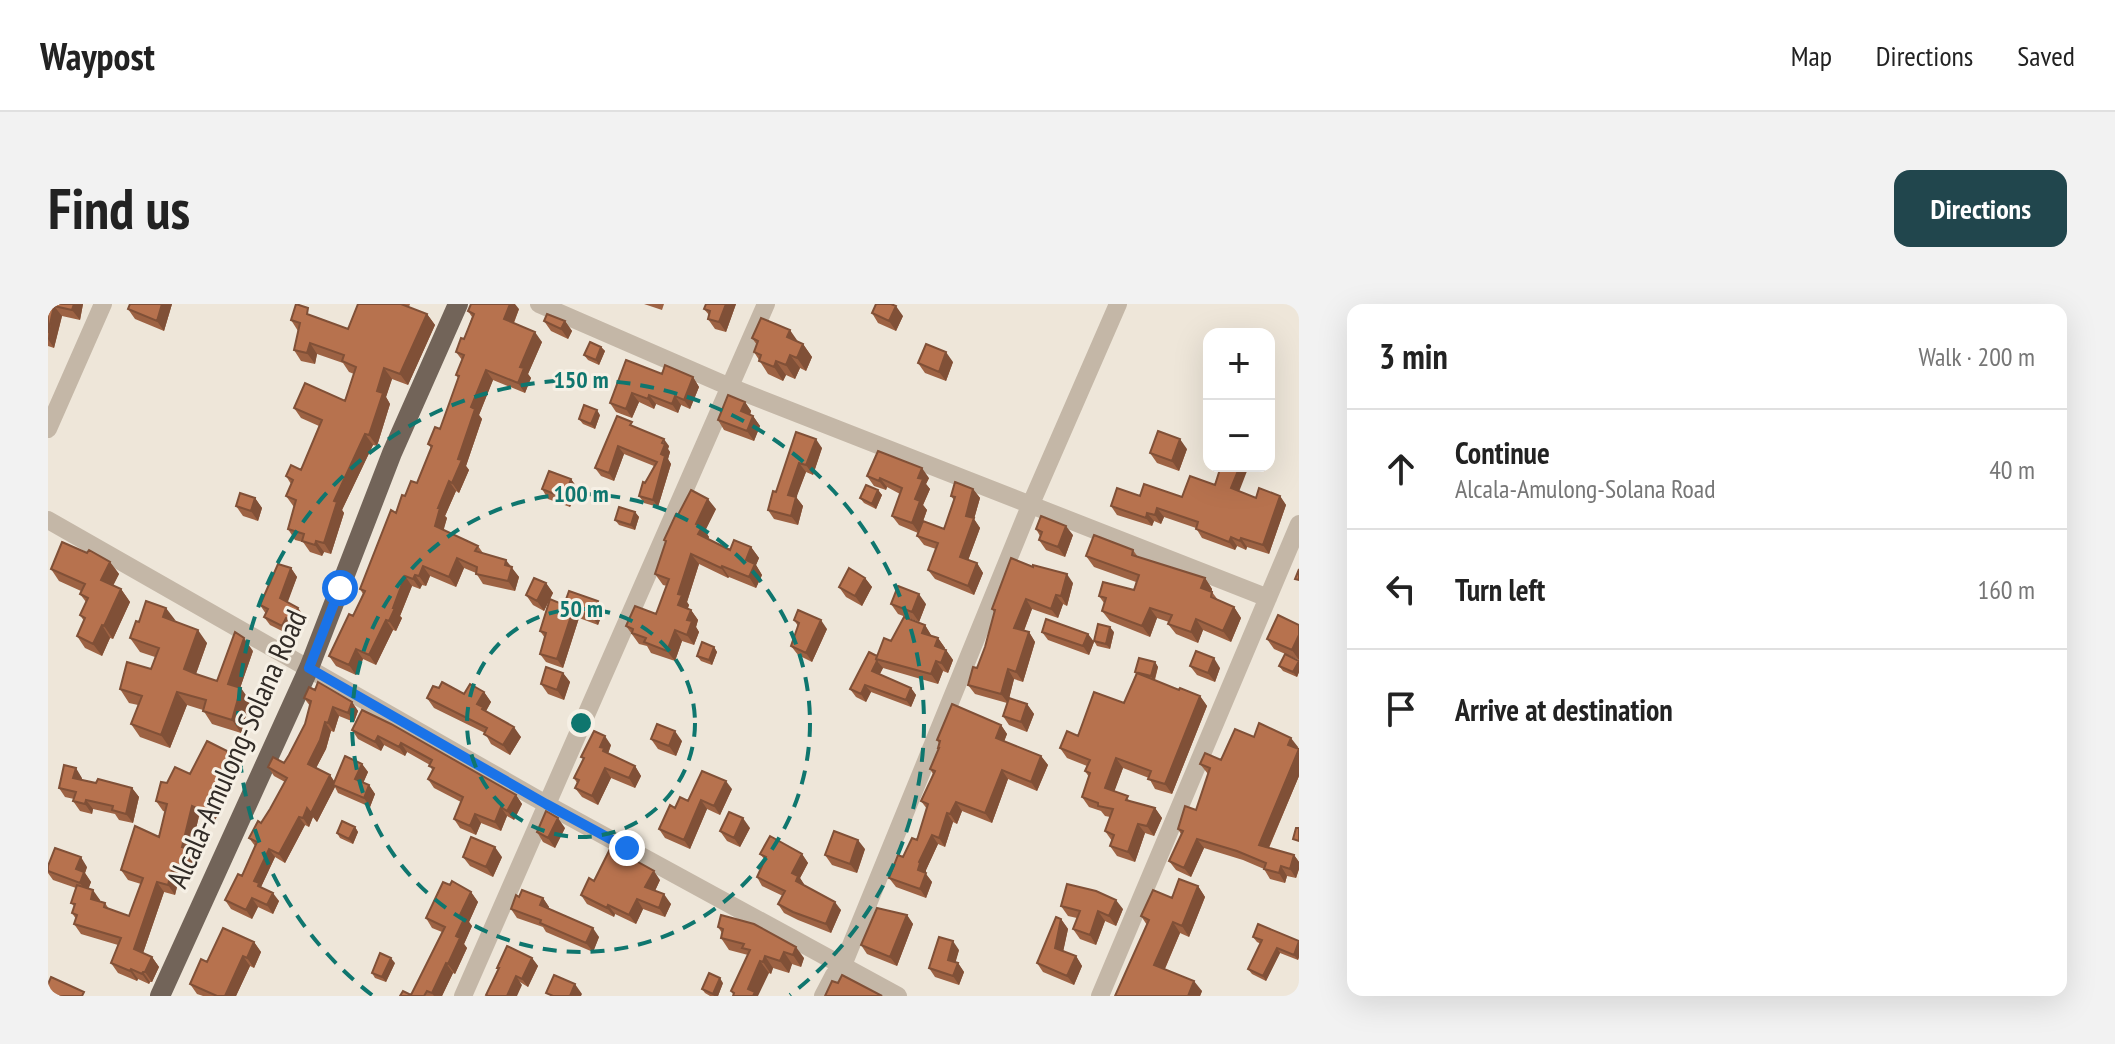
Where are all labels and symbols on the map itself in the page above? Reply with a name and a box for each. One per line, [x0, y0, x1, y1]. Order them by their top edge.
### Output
text: 150 m [553, 364, 609, 395]
text: 100 m [553, 478, 609, 509]
route start [322, 570, 358, 606]
text: 50 m [559, 593, 603, 624]
street label: Alcala-Amulong-Solana Road [157, 603, 315, 894]
centre of rings [567, 709, 595, 737]
route end [609, 830, 645, 866]

